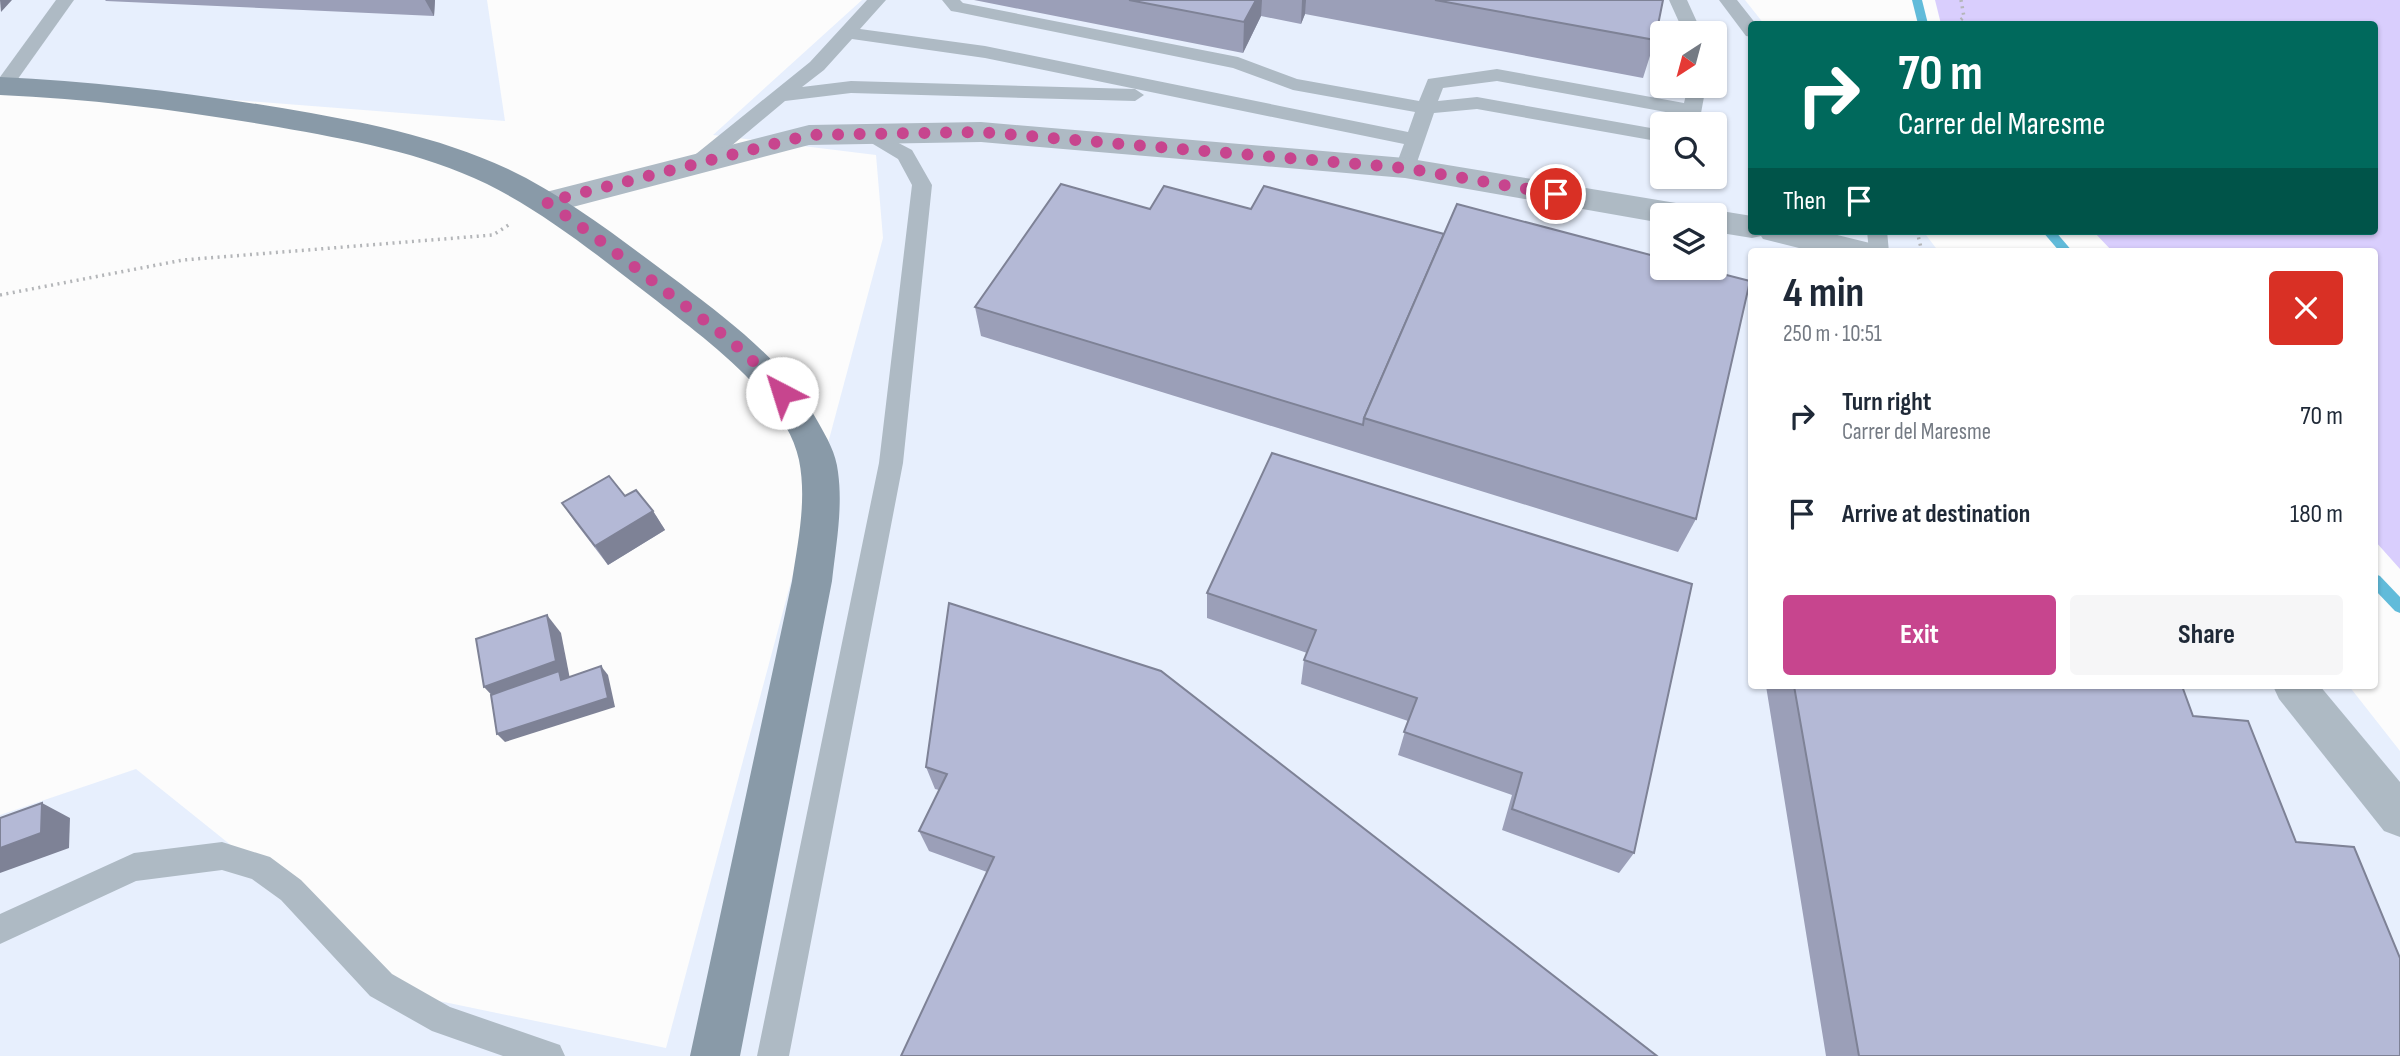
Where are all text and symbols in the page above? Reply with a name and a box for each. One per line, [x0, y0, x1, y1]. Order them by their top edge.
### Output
north arrow [1650, 21, 1727, 98]
map controls [1650, 21, 1727, 280]
text: 70 m [1898, 45, 1983, 104]
icon: right [1783, 49, 1874, 140]
text: Carrer del Maresme [1898, 105, 2105, 144]
button: search [1650, 112, 1727, 189]
pin [1526, 164, 1586, 224]
icon: arrive [1537, 175, 1575, 213]
icon: arrive [1840, 182, 1878, 220]
text: Then [1783, 186, 1826, 217]
button: layers [1650, 203, 1727, 280]
text: 4 min [1783, 268, 1864, 319]
button: close [2269, 271, 2343, 345]
text: 250 m · 10:51 [1783, 320, 1882, 348]
position arrow [745, 356, 819, 430]
text: Turn right [1842, 387, 1931, 418]
icon: right [1783, 397, 1821, 435]
text: 70 m [2300, 401, 2343, 432]
text: Carrer del Maresme [1842, 418, 1991, 446]
icon: arrive [1783, 495, 1821, 533]
text: Arrive at destination [1842, 499, 2030, 530]
text: 180 m [2290, 499, 2343, 530]
button: Exit [1783, 595, 2056, 675]
button: Share [2070, 595, 2343, 675]

